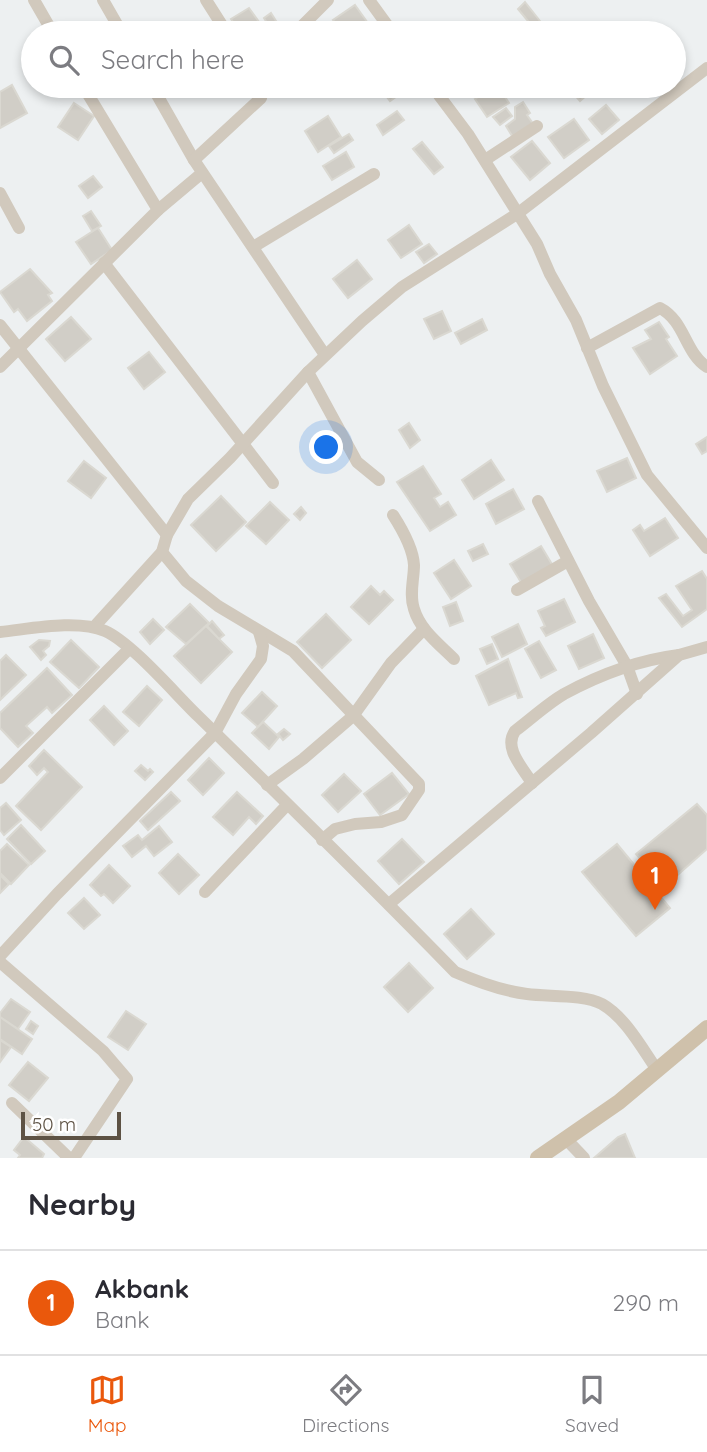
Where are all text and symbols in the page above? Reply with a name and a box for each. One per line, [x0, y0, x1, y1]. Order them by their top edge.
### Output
search box [21, 21, 686, 98]
icon: search [45, 41, 83, 79]
text: Search here [101, 43, 245, 76]
your location [309, 430, 343, 464]
pin: 1 [632, 852, 678, 910]
scale bar [21, 1109, 121, 1141]
text: 50 m [32, 1112, 76, 1136]
text: Nearby [28, 1185, 136, 1223]
text: Akbank [95, 1272, 189, 1305]
text: 1 [47, 1288, 55, 1317]
text: 290 m [612, 1288, 679, 1317]
text: Bank [95, 1305, 150, 1334]
tab: Map [88, 1371, 127, 1437]
tab: Directions [302, 1371, 389, 1437]
tab: Saved [565, 1371, 619, 1437]

